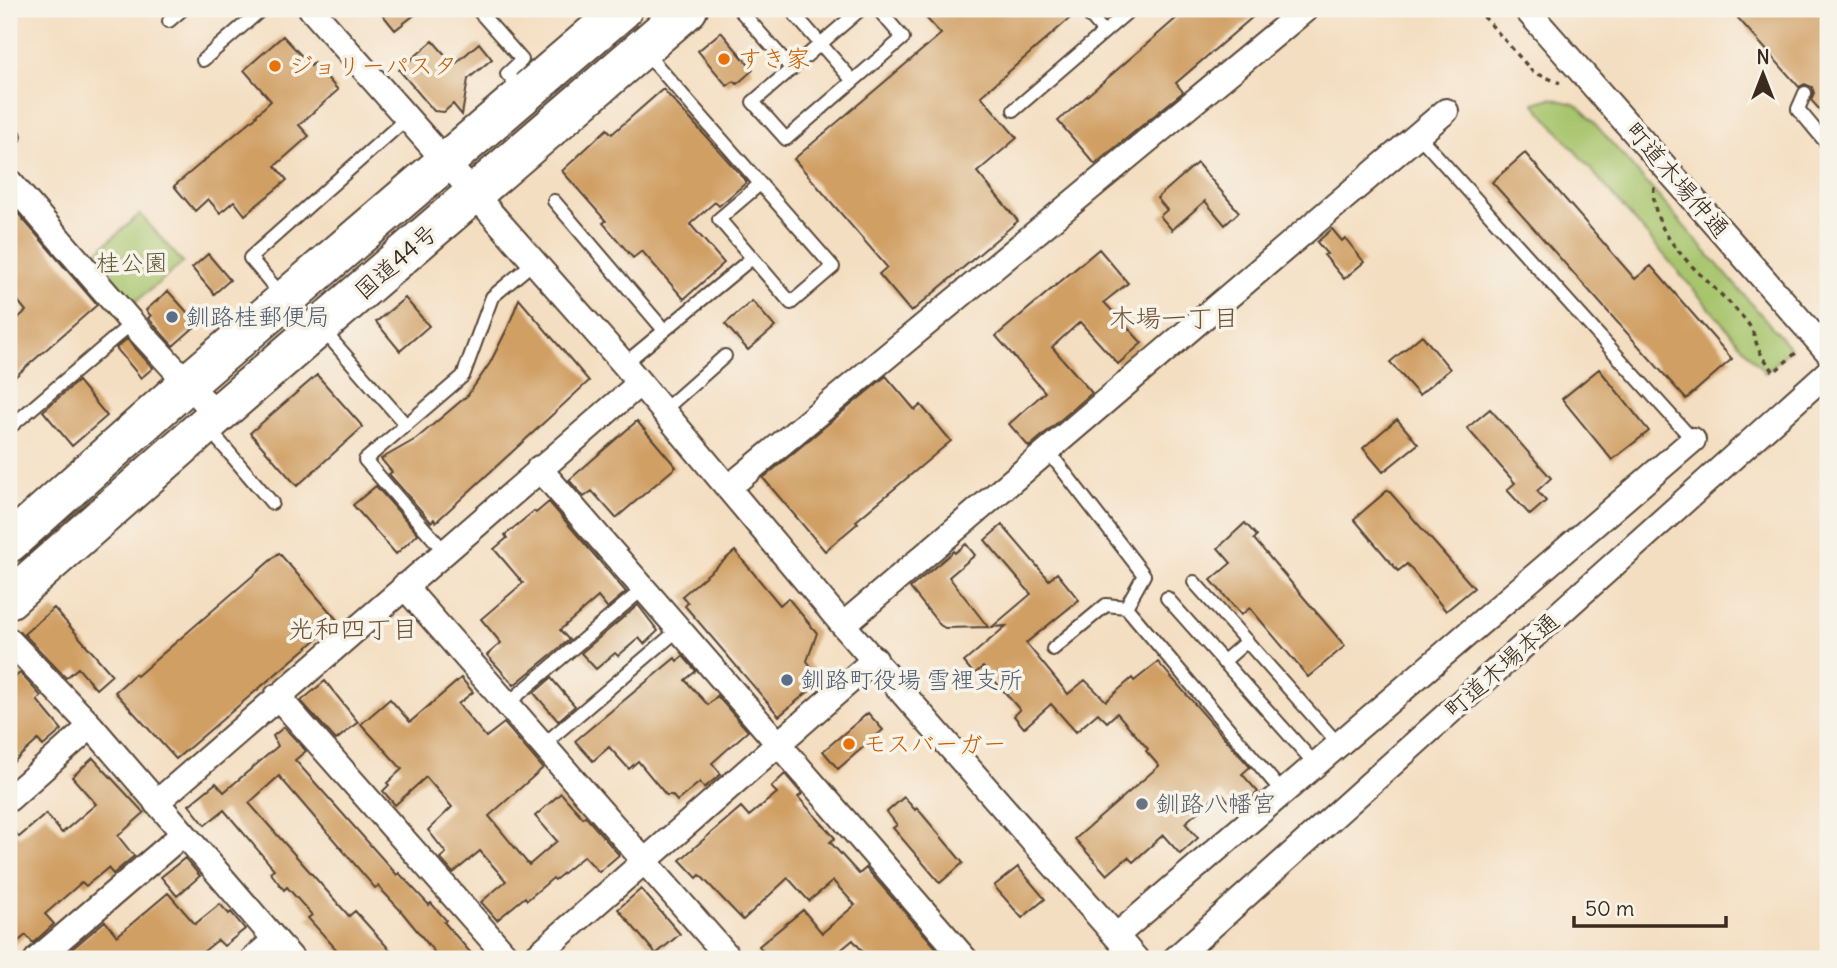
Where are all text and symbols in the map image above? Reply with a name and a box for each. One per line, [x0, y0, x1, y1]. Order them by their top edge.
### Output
north arrow [1728, 38, 1798, 108]
place label: すき家 [738, 43, 810, 73]
text: N [1756, 45, 1770, 69]
place label: ジョリーパスタ [289, 50, 457, 80]
marker: すき家 [716, 51, 732, 67]
marker: ジョリーパスタ [267, 58, 283, 74]
street label: 町道木場仲通 [1619, 115, 1736, 244]
street label: 国道44号 [348, 217, 443, 305]
park label: 桂公園 [96, 247, 168, 277]
place label: 釧路桂郵便局 [186, 301, 330, 331]
district label: 木場一丁目 [1109, 301, 1239, 334]
marker: 釧路桂郵便局 [164, 309, 180, 325]
street label: 町道木場本通 [1438, 606, 1565, 725]
district label: 光和四丁目 [288, 612, 418, 645]
place label: 釧路町役場 雪裡支所 [801, 664, 1023, 694]
marker: 釧路町役場 雪裡支所 [779, 672, 795, 688]
place label: モスバーガー [863, 728, 1007, 758]
marker: モスバーガー [841, 736, 857, 752]
place label: 釧路八幡宮 [1156, 788, 1276, 818]
marker: 釧路八幡宮 [1134, 796, 1150, 812]
scale bar [1574, 884, 1727, 928]
text: 50 m [1585, 895, 1634, 922]

